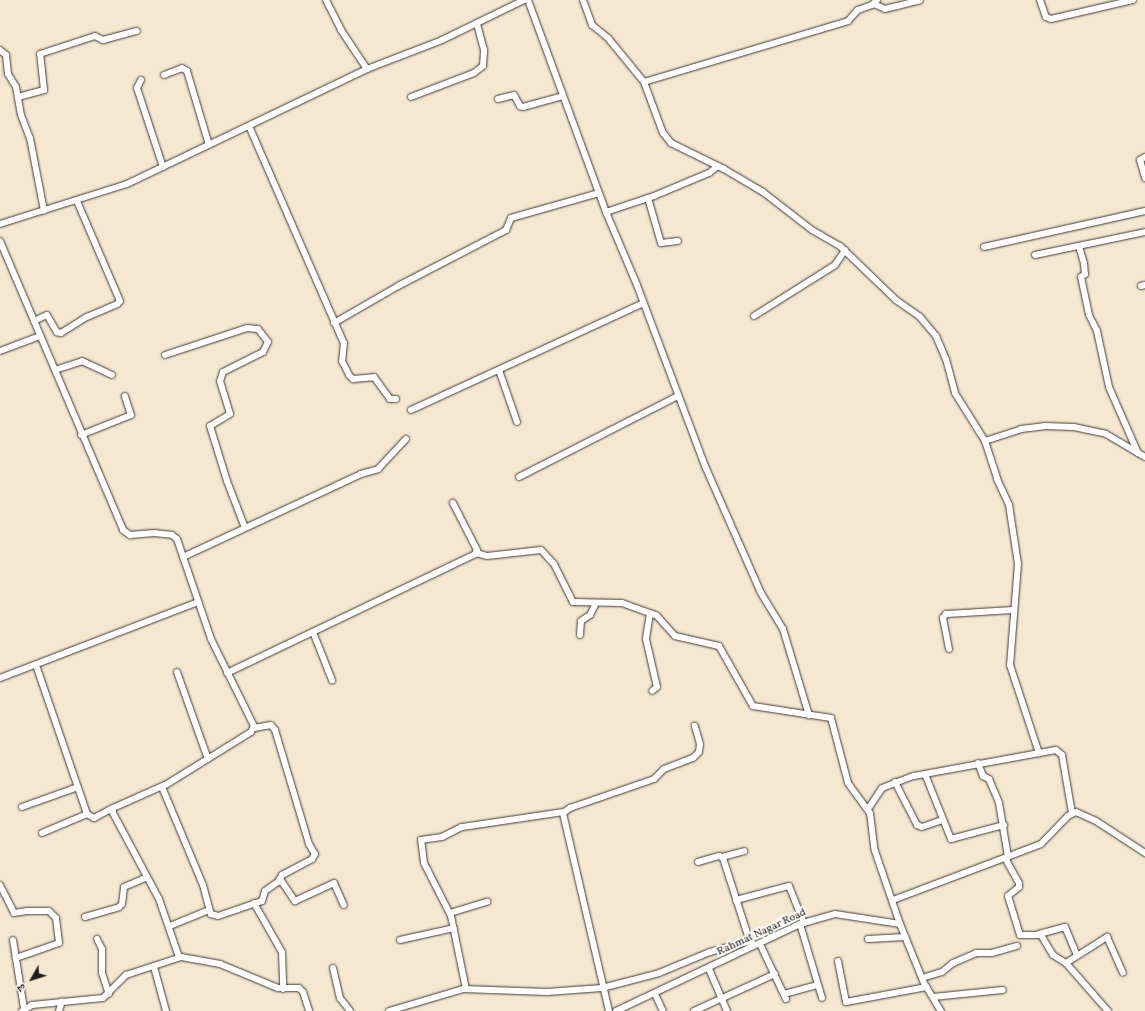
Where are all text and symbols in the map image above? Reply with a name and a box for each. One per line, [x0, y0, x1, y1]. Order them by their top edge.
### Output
street label: Rahmat Nagar Road [715, 907, 809, 959]
north arrow [12, 959, 52, 999]
text: उ [15, 980, 30, 994]

